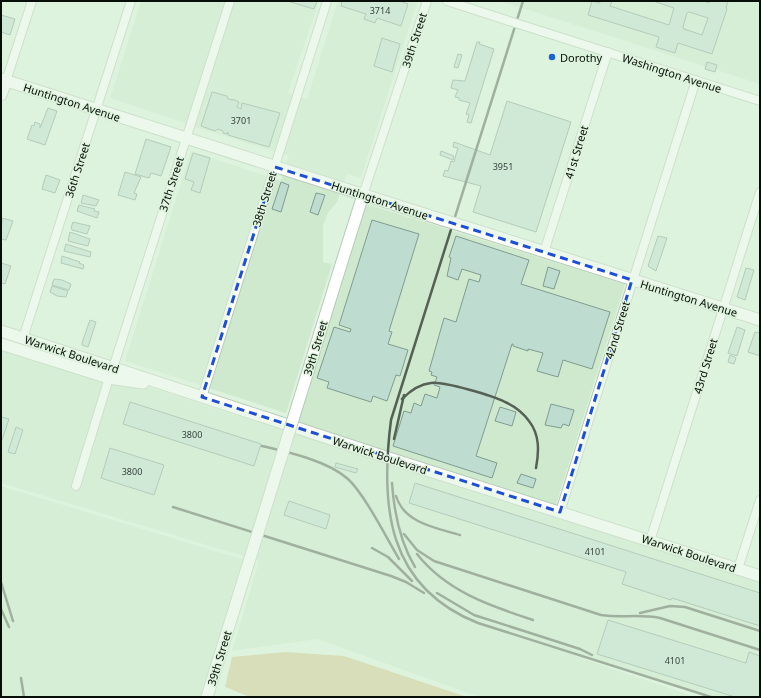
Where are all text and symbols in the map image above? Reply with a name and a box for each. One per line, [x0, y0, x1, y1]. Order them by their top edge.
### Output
house number: 3714 [370, 4, 390, 17]
street label: 39th Street [398, 11, 430, 69]
place label: Dorothy [560, 50, 602, 65]
street label: Washington Avenue [620, 50, 724, 96]
marker: Dorothy [547, 52, 557, 62]
street label: Huntington Avenue [22, 79, 122, 125]
house number: 3701 [231, 114, 251, 127]
street label: 41st Street [561, 123, 591, 181]
street label: 36th Street [61, 141, 93, 199]
street label: 37th Street [155, 155, 187, 213]
house number: 3951 [493, 160, 513, 173]
street label: 38th Street [249, 170, 280, 228]
street label: Huntington Avenue [330, 177, 430, 223]
street label: Huntington Avenue [638, 276, 740, 320]
street label: 42nd Street [601, 299, 633, 361]
street label: 39th Street [300, 319, 331, 377]
street label: Warwick Boulevard [23, 332, 121, 376]
street label: 43rd Street [689, 336, 721, 396]
house number: 3800 [182, 428, 202, 441]
street label: Warwick Boulevard [331, 433, 429, 477]
house number: 3800 [122, 465, 142, 478]
street label: Warwick Boulevard [640, 531, 738, 575]
house number: 4101 [585, 545, 605, 558]
street label: 39th Street [204, 629, 235, 687]
house number: 4101 [665, 654, 685, 667]

